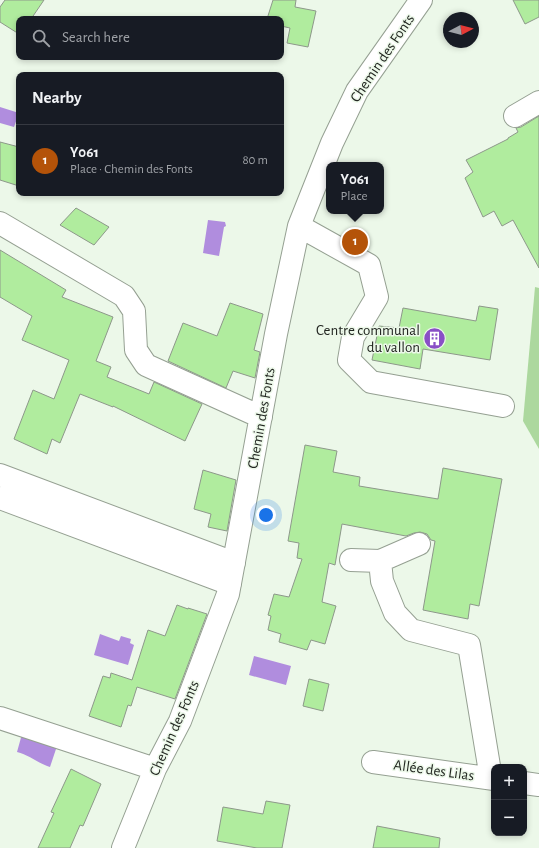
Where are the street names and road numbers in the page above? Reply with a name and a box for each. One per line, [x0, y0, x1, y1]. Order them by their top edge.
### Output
street label: Chemin des Fonts [348, 12, 417, 105]
street label: Chemin des Fonts [245, 366, 278, 470]
street label: Chemin des Fonts [147, 678, 202, 778]
street label: Allée des Lilas [393, 757, 475, 784]

